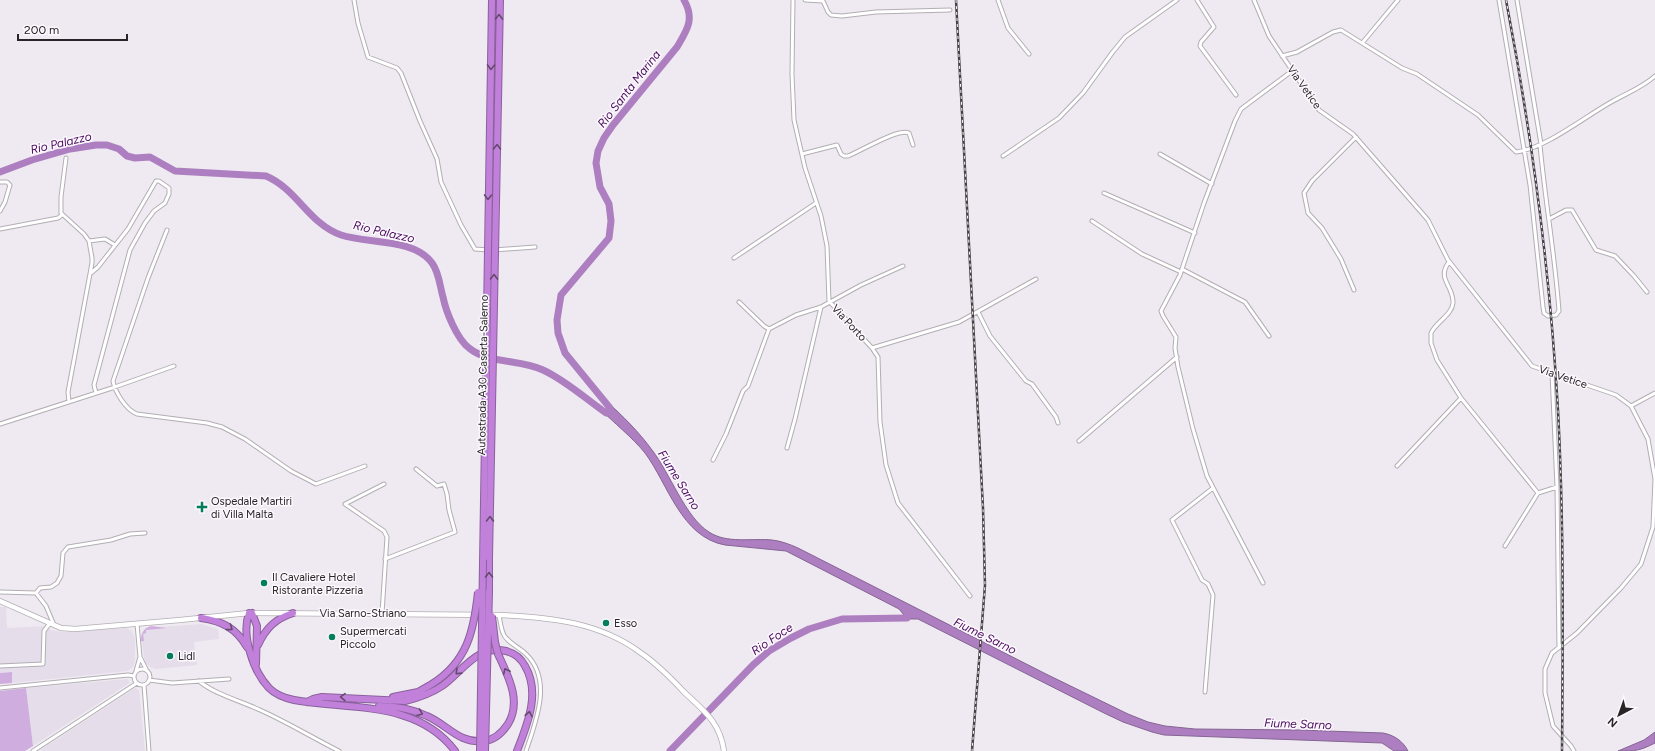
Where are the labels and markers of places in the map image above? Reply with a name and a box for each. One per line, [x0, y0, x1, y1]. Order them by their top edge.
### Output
place label: Ospedale Martiri di Villa Malta [211, 495, 292, 521]
marker: Ospedale Martiri di Villa Malta [196, 501, 208, 513]
place label: Il Cavaliere Hotel Ristorante Pizzeria [272, 571, 363, 597]
marker: Il Cavaliere Hotel Ristorante Pizzeria [259, 578, 269, 588]
place label: Esso [614, 617, 637, 630]
marker: Esso [601, 618, 611, 628]
place label: Supermercati Piccolo [340, 625, 406, 651]
marker: Supermercati Piccolo [327, 632, 337, 642]
place label: Lidl [178, 650, 195, 663]
marker: Lidl [165, 651, 175, 661]

